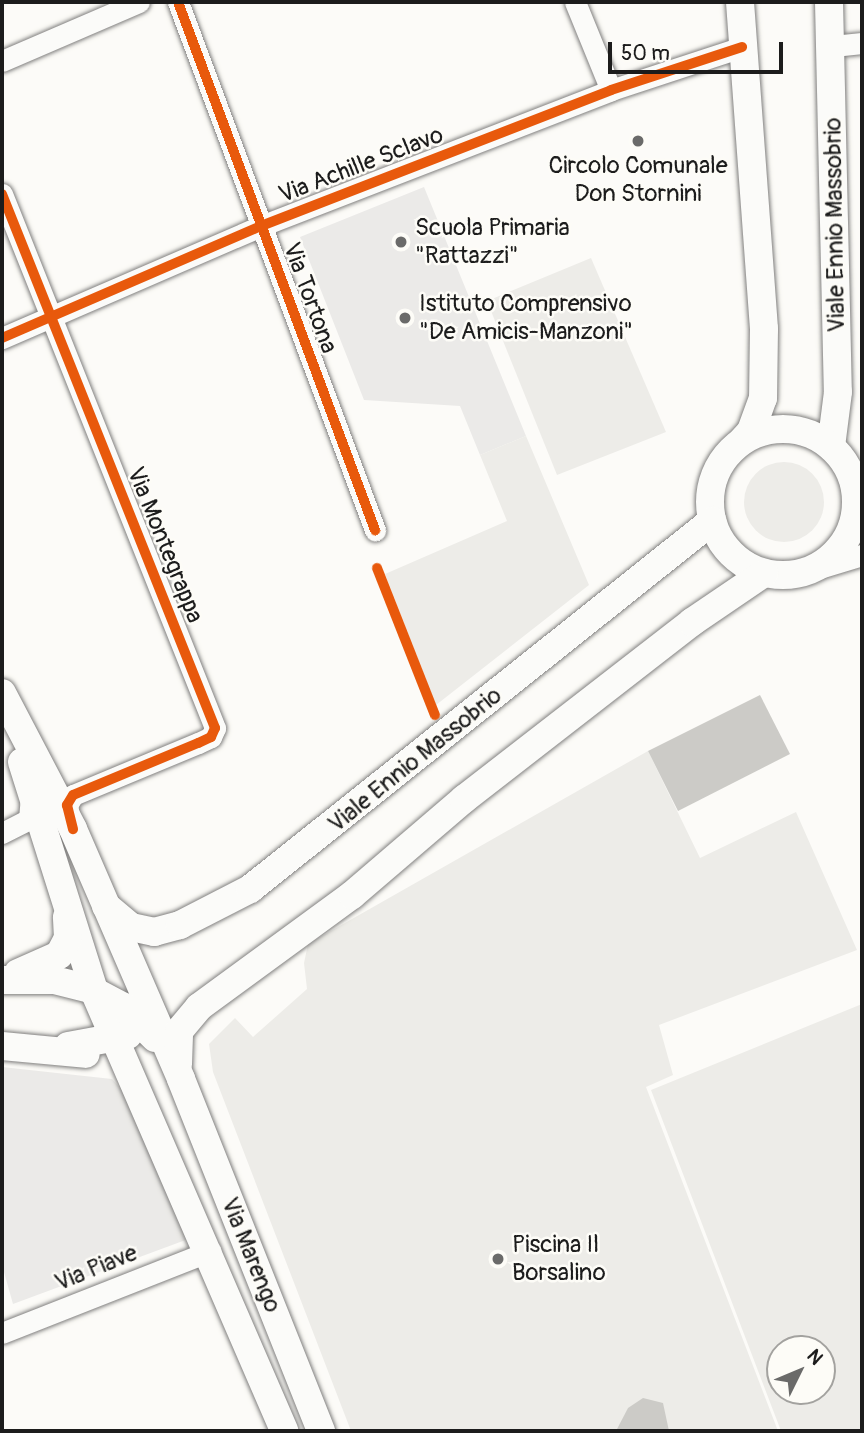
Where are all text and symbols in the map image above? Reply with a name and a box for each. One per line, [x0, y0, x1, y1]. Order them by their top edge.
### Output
scale bar [612, 28, 787, 72]
text: 50 m [621, 40, 670, 67]
street label: Viale Ennio Massobrio [819, 117, 851, 333]
street label: Via Achille Sclavo [275, 120, 447, 210]
marker: Circolo Comunale Don Stornini [630, 133, 646, 149]
place label: Circolo Comunale Don Stornini [548, 152, 728, 208]
place label: Scuola Primaria "Rattazzi" [415, 214, 570, 270]
marker: Scuola Primaria "Rattazzi" [393, 234, 409, 250]
street label: Via Tortona [277, 239, 343, 357]
place label: Istituto Comprensivo "De Amicis-Manzoni" [419, 290, 633, 346]
marker: Istituto Comprensivo "De Amicis-Manzoni" [397, 310, 413, 326]
street label: Via Montegrappa [121, 463, 209, 627]
street label: Viale Ennio Massobrio [322, 681, 508, 839]
street label: Via Marengo [215, 1193, 287, 1317]
place label: Piscina Il Borsalino [512, 1231, 606, 1287]
street label: Via Piave [51, 1238, 141, 1298]
marker: Piscina Il Borsalino [490, 1251, 506, 1267]
north arrow [766, 1335, 836, 1405]
text: N [802, 1344, 828, 1370]

